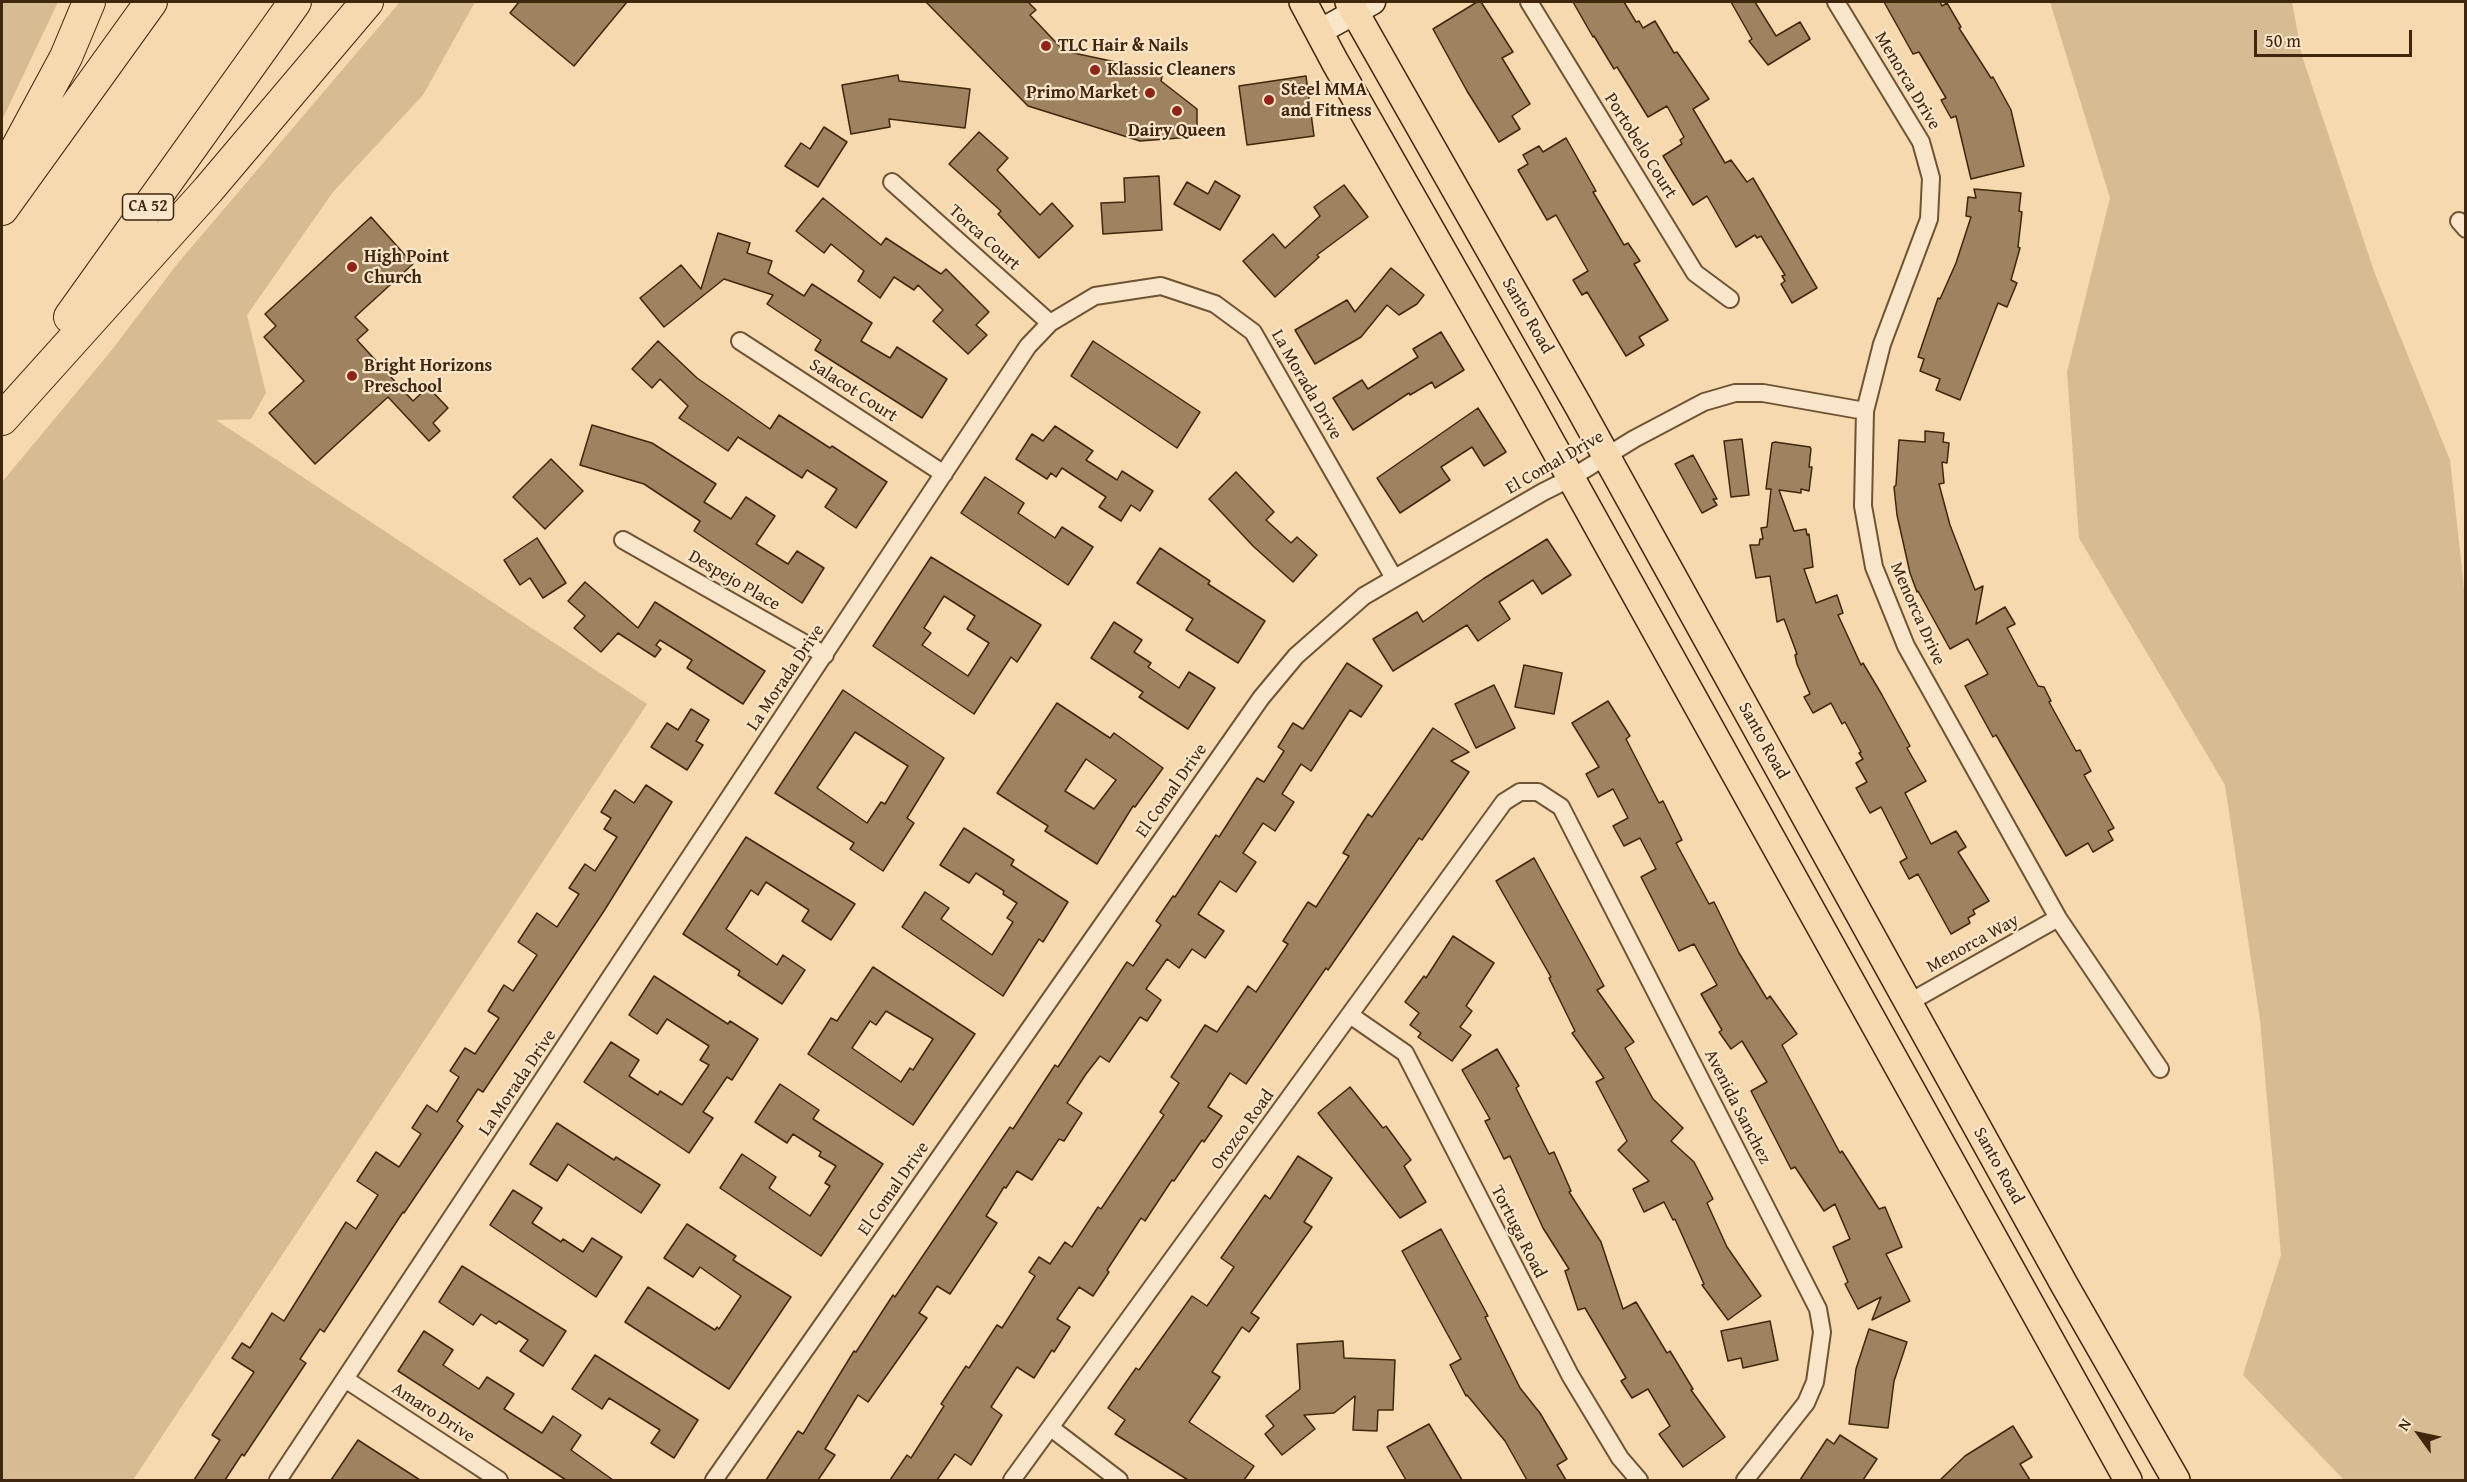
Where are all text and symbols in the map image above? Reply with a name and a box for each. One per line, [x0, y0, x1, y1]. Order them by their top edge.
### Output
scale bar [2257, 18, 2414, 56]
text: 50 m [2265, 27, 2301, 54]
street label: Menorca Drive [1869, 28, 1945, 134]
place label: TLC Hair & Nails [1058, 35, 1188, 57]
marker: TLC Hair & Nails [1039, 39, 1053, 53]
place label: Klassic Cleaners [1107, 59, 1236, 81]
marker: Klassic Cleaners [1088, 63, 1102, 77]
place label: Steel MMA and Fitness [1281, 79, 1372, 122]
place label: Primo Market [1026, 82, 1138, 104]
marker: Primo Market [1143, 86, 1157, 100]
street label: Portobelo Court [1599, 89, 1681, 203]
marker: Steel MMA and Fitness [1262, 93, 1276, 107]
marker: Dairy Queen [1170, 104, 1184, 118]
place label: Dairy Queen [1128, 120, 1226, 142]
road number: CA 52 [122, 194, 174, 220]
street label: Torca Court [944, 200, 1024, 276]
place label: High Point Church [364, 246, 449, 288]
marker: High Point Church [345, 260, 359, 274]
street label: Santo Road [1497, 274, 1557, 358]
street label: La Morada Drive [1266, 326, 1346, 444]
street label: Salacot Court [805, 354, 901, 428]
place label: Bright Horizons Preschool [364, 355, 492, 398]
marker: Bright Horizons Preschool [345, 369, 359, 383]
street label: El Comal Drive [1502, 426, 1608, 500]
street label: Despejo Place [684, 546, 784, 616]
street label: Menorca Drive [1885, 559, 1949, 669]
street label: La Morada Drive [743, 621, 829, 735]
street label: Santo Road [1733, 699, 1793, 783]
street label: El Comal Drive [1132, 740, 1212, 842]
street label: Menorca Way [1923, 910, 2023, 978]
street label: La Morada Drive [475, 1026, 561, 1140]
street label: Avenida Sanchez [1699, 1046, 1775, 1168]
street label: Orozco Road [1207, 1086, 1279, 1174]
street label: Santo Road [1968, 1124, 2028, 1208]
street label: El Comal Drive [854, 1138, 934, 1240]
street label: Tortuga Road [1485, 1182, 1551, 1282]
street label: Amaro Drive [387, 1378, 479, 1448]
north arrow [2389, 1404, 2449, 1464]
text: N [2391, 1413, 2417, 1435]

